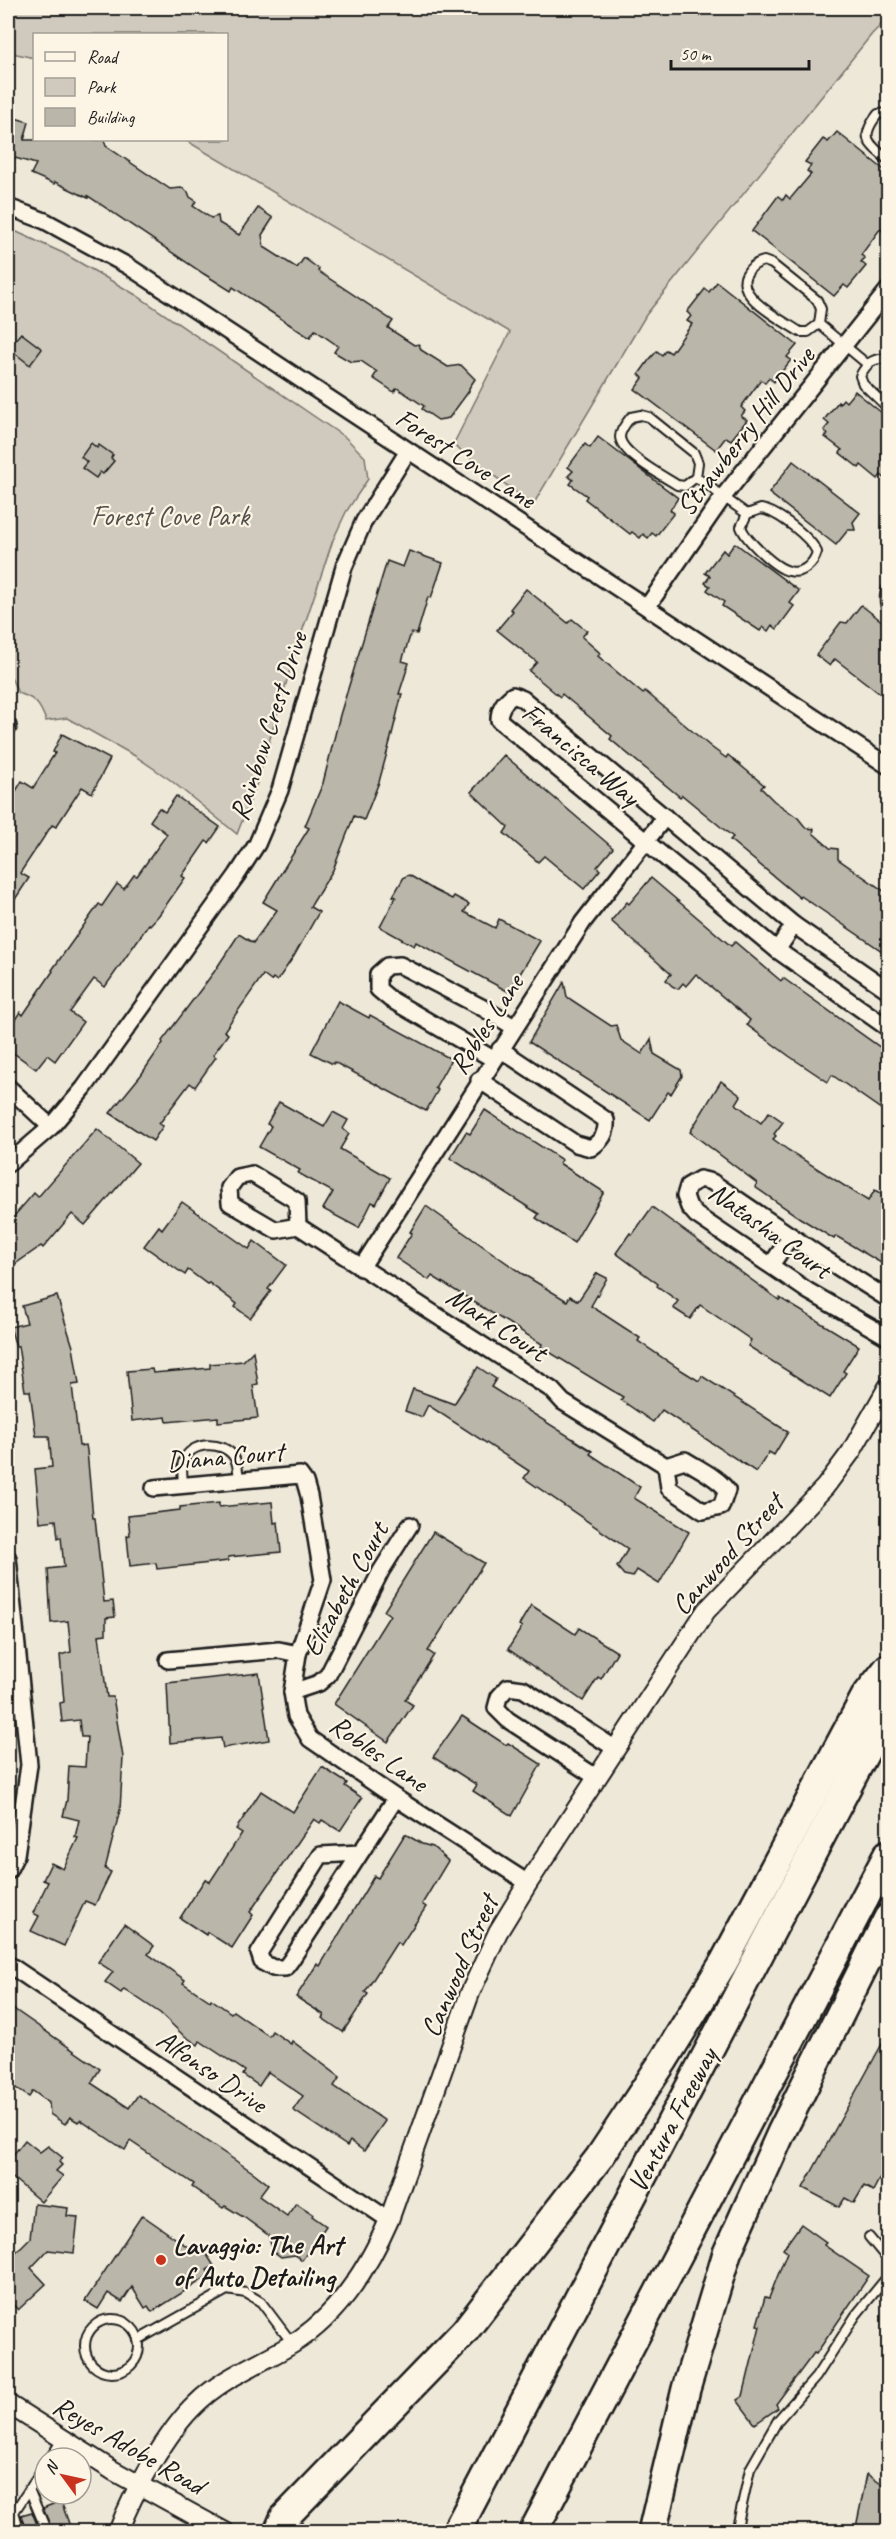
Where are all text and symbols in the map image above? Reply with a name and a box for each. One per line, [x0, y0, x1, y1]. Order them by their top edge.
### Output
legend [33, 33, 228, 141]
scale bar [671, 33, 809, 71]
text: 50 m [680, 43, 713, 65]
text: Road [87, 46, 120, 68]
text: Park [87, 76, 117, 98]
text: Building [87, 106, 136, 128]
street label: Strawberry Hill Drive [668, 338, 823, 523]
street label: Forest Cove Lane [389, 400, 544, 517]
park label: Forest Cove Park [91, 498, 251, 533]
street label: Rainbow Crest Drive [221, 626, 316, 825]
street label: Francisca Way [515, 695, 649, 815]
street label: Robles Lane [441, 966, 532, 1081]
street label: Natasha Court [702, 1174, 840, 1288]
street label: Mark Court [440, 1279, 556, 1371]
street label: Diana Court [165, 1433, 289, 1479]
street label: Canwood Street [663, 1483, 793, 1622]
street label: Elizabeth Court [294, 1514, 397, 1662]
street label: Robles Lane [323, 1707, 436, 1801]
street label: Canwood Street [412, 1886, 507, 2042]
street label: Alfonso Drive [150, 2021, 275, 2122]
street label: Ventura Freeway [619, 2040, 726, 2198]
place label: Lavaggio: The Art of Auto Detailing [173, 2227, 347, 2294]
marker: Lavaggio: The Art of Auto Detailing [154, 2253, 168, 2267]
street label: Reyes Adobe Road [47, 2388, 214, 2504]
north arrow [33, 2446, 93, 2506]
text: N [40, 2456, 64, 2478]

